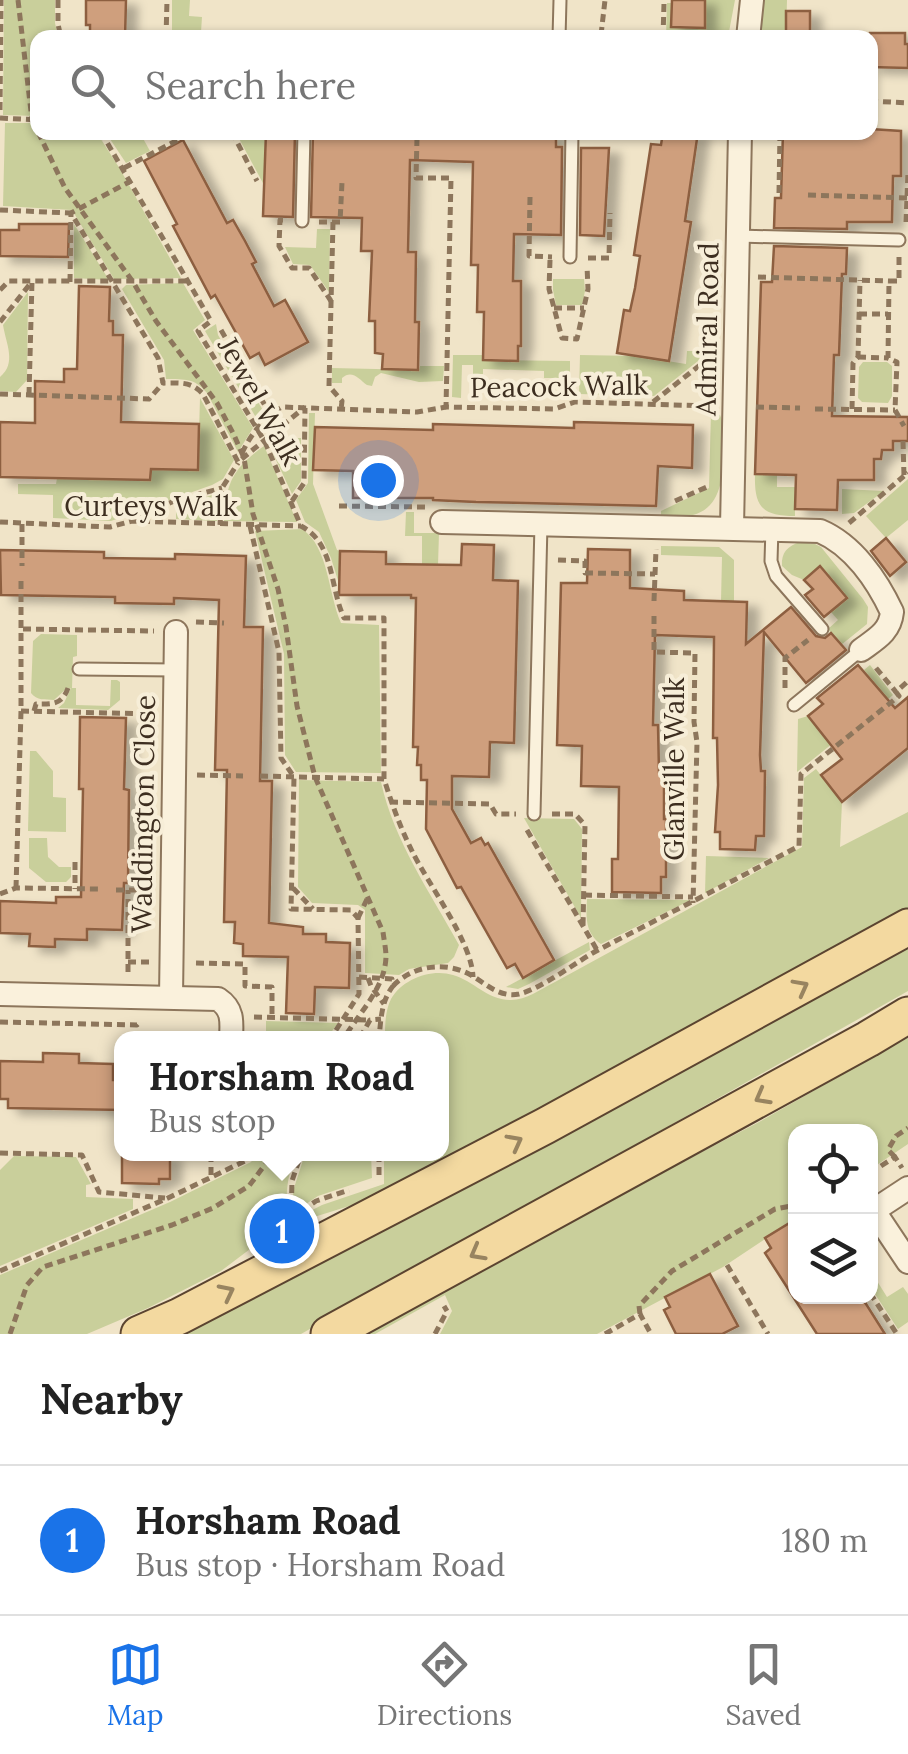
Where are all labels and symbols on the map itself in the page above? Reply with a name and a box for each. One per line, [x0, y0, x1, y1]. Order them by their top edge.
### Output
street label: Admiral Road [687, 242, 727, 417]
street label: Jewel Walk [210, 330, 310, 471]
street label: Peacock Walk [469, 366, 649, 406]
your location [353, 455, 404, 506]
street label: Curteys Walk [64, 488, 238, 524]
street label: Glanville Walk [656, 677, 692, 861]
street label: Waddington Close [123, 695, 163, 933]
one-way arrow [790, 980, 808, 1000]
one-way arrow [755, 1085, 773, 1105]
one-way arrow [504, 1135, 522, 1154]
pin: 1 [250, 1194, 314, 1268]
one-way arrow [470, 1241, 488, 1261]
one-way arrow [216, 1285, 234, 1304]

